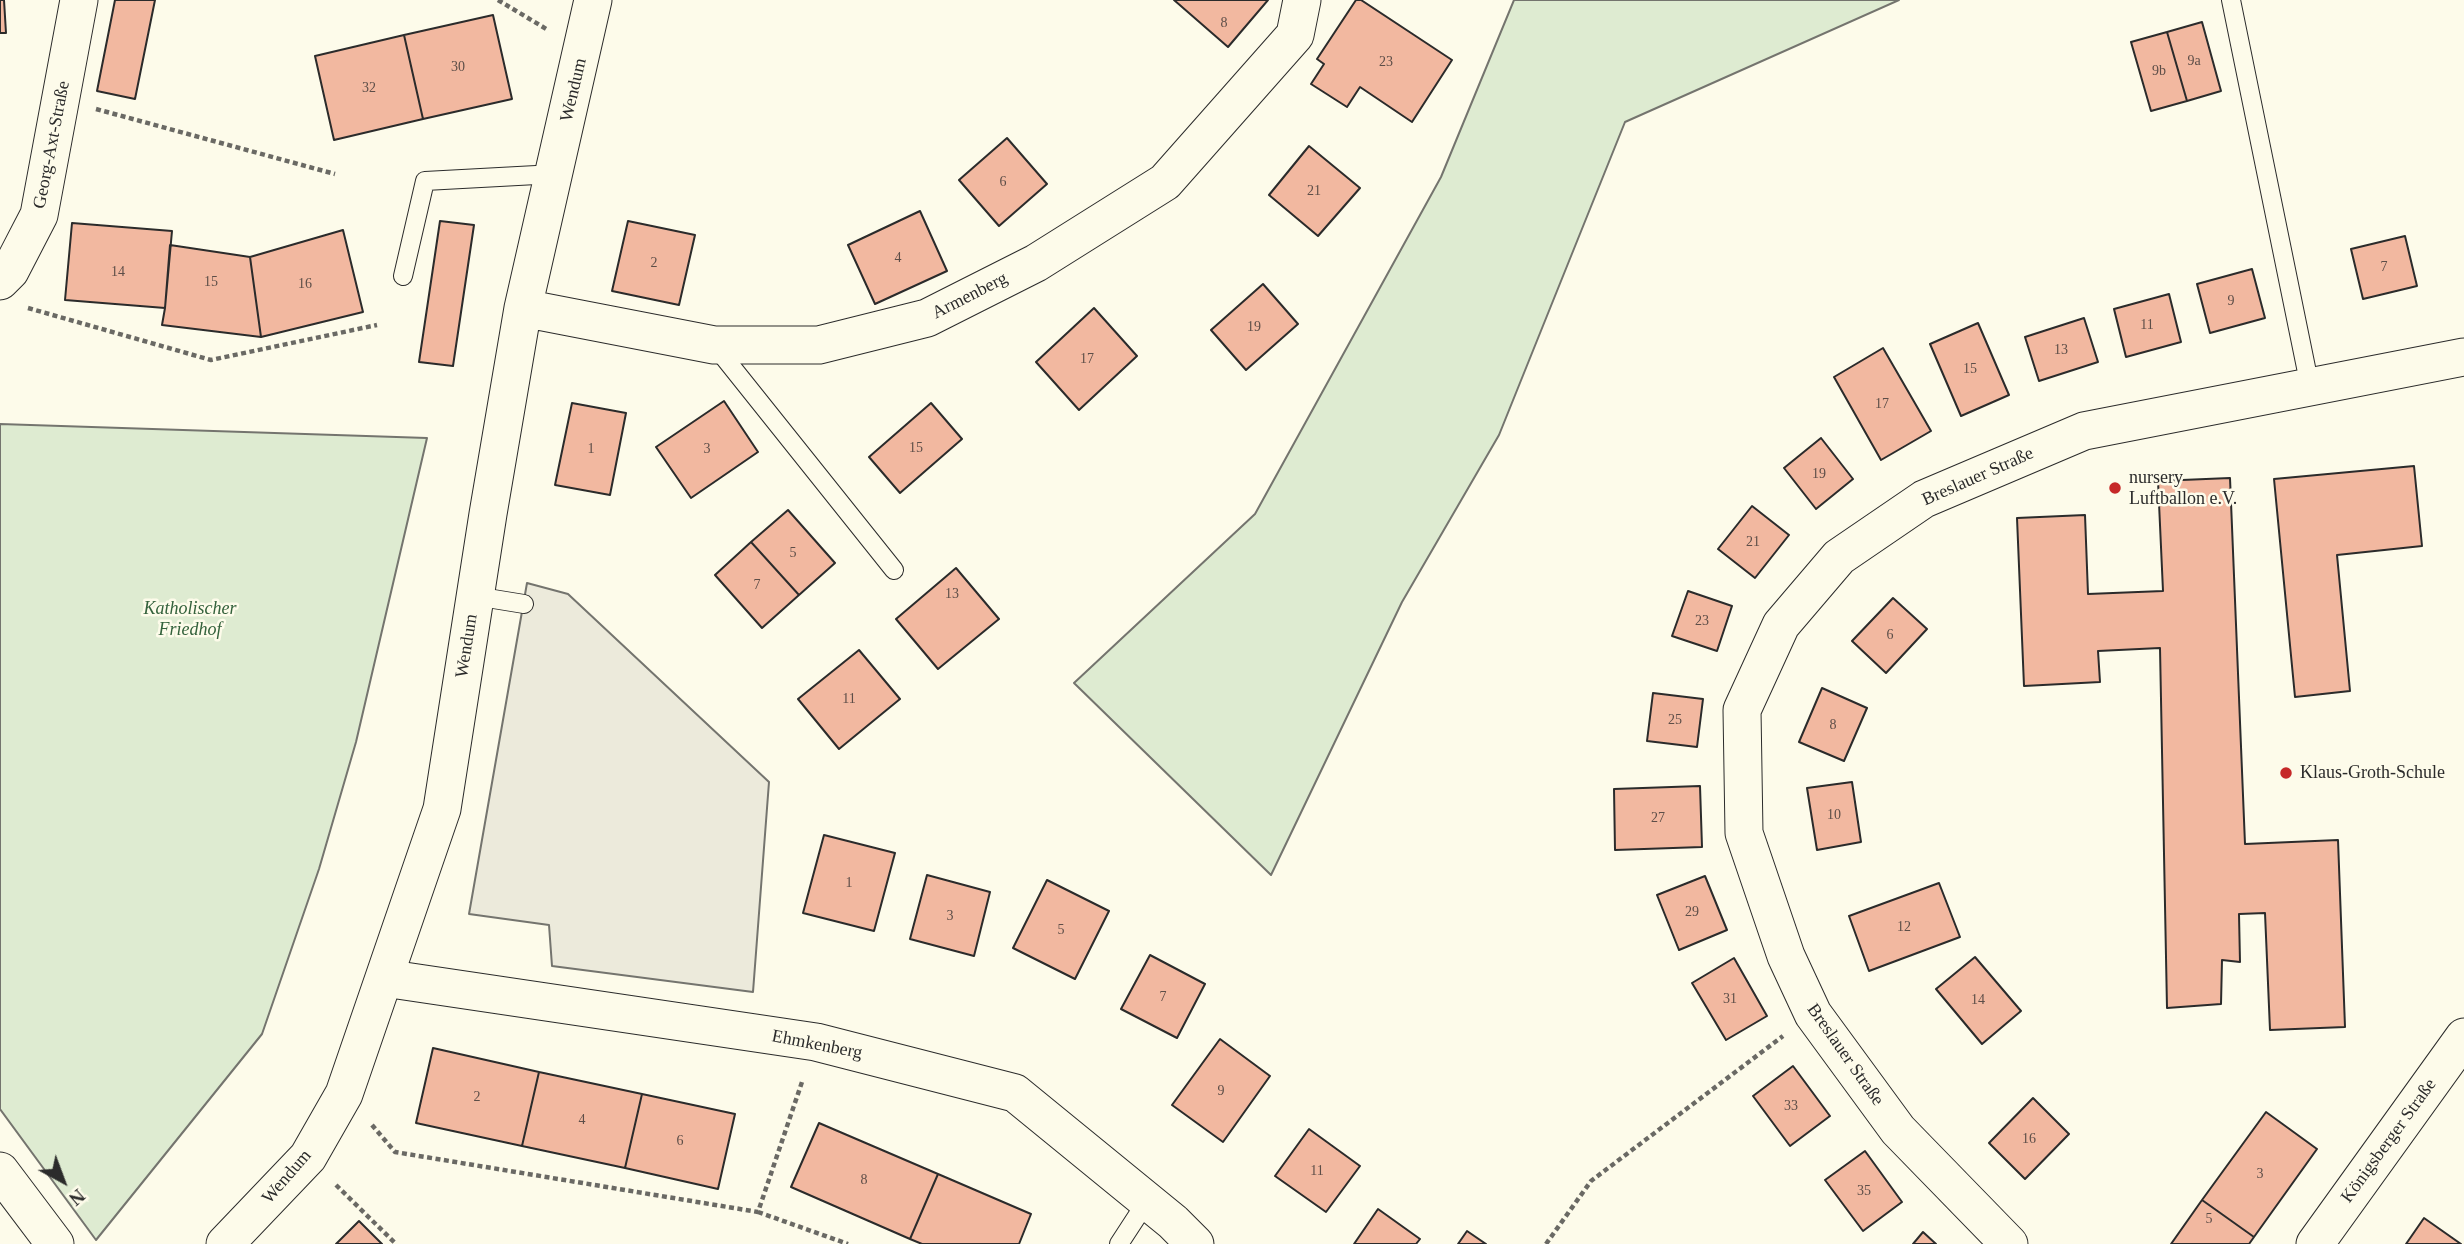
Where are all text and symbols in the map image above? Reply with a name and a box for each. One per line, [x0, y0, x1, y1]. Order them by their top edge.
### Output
house number: 8 [1220, 15, 1228, 31]
house number: 9a [2187, 53, 2201, 69]
house number: 23 [1379, 54, 1393, 70]
street label: Wendum [556, 56, 592, 124]
house number: 30 [451, 59, 465, 75]
house number: 9b [2152, 63, 2166, 79]
street label: Georg-Axt-Straße [29, 79, 75, 211]
house number: 32 [362, 80, 376, 96]
house number: 6 [1000, 174, 1006, 190]
house number: 21 [1307, 183, 1321, 199]
house number: 4 [894, 250, 902, 266]
house number: 2 [650, 255, 658, 271]
house number: 7 [2380, 259, 2388, 275]
house number: 14 [111, 264, 125, 280]
street label: Armenberg [929, 268, 1011, 324]
house number: 15 [204, 274, 218, 290]
house number: 16 [298, 276, 312, 292]
house number: 9 [2228, 293, 2234, 309]
house number: 11 [2140, 317, 2154, 333]
house number: 19 [1247, 319, 1261, 335]
house number: 13 [2054, 342, 2068, 358]
house number: 17 [1080, 351, 1094, 367]
house number: 15 [1963, 361, 1977, 377]
house number: 17 [1875, 396, 1889, 412]
house number: 15 [909, 440, 923, 456]
house number: 1 [588, 441, 594, 457]
house number: 3 [704, 441, 710, 457]
street label: Breslauer Straße [1919, 443, 2037, 511]
house number: 19 [1812, 466, 1826, 482]
place label: nursery Luftballon e.V. [2129, 467, 2237, 510]
marker: nursery Luftballon e.V. [2107, 480, 2123, 496]
house number: 21 [1746, 534, 1760, 550]
house number: 5 [790, 545, 796, 561]
house number: 7 [754, 577, 760, 593]
house number: 13 [945, 586, 959, 602]
park label: Katholischer Friedhof [144, 598, 236, 640]
street label: Wendum [451, 612, 483, 680]
house number: 23 [1695, 613, 1709, 629]
house number: 6 [1886, 627, 1894, 643]
house number: 11 [842, 691, 856, 707]
house number: 25 [1668, 712, 1682, 728]
house number: 8 [1829, 717, 1836, 733]
place label: Klaus-Groth-Schule [2300, 762, 2445, 784]
marker: Klaus-Groth-Schule [2278, 765, 2294, 781]
house number: 10 [1827, 807, 1841, 823]
house number: 27 [1651, 810, 1665, 826]
house number: 1 [846, 875, 852, 891]
house number: 29 [1685, 904, 1699, 920]
house number: 3 [946, 908, 954, 924]
house number: 12 [1897, 919, 1911, 935]
house number: 5 [1058, 922, 1064, 938]
house number: 7 [1160, 989, 1166, 1005]
house number: 31 [1723, 991, 1737, 1007]
house number: 14 [1971, 992, 1985, 1008]
street label: Breslauer Straße [1802, 1000, 1888, 1110]
street label: Ehmkenberg [770, 1026, 864, 1064]
street label: Königsberger Straße [2337, 1075, 2441, 1207]
house number: 9 [1218, 1083, 1224, 1099]
house number: 2 [474, 1089, 480, 1105]
house number: 33 [1784, 1098, 1798, 1114]
house number: 4 [578, 1112, 586, 1128]
house number: 16 [2022, 1131, 2036, 1147]
house number: 6 [676, 1133, 684, 1149]
north arrow [28, 1146, 98, 1216]
street label: Wendum [258, 1146, 316, 1208]
house number: 11 [1310, 1163, 1324, 1179]
house number: 3 [2256, 1166, 2264, 1182]
house number: 8 [860, 1172, 868, 1188]
house number: 35 [1857, 1183, 1871, 1199]
text: N [65, 1185, 89, 1210]
house number: 5 [2206, 1211, 2212, 1227]

